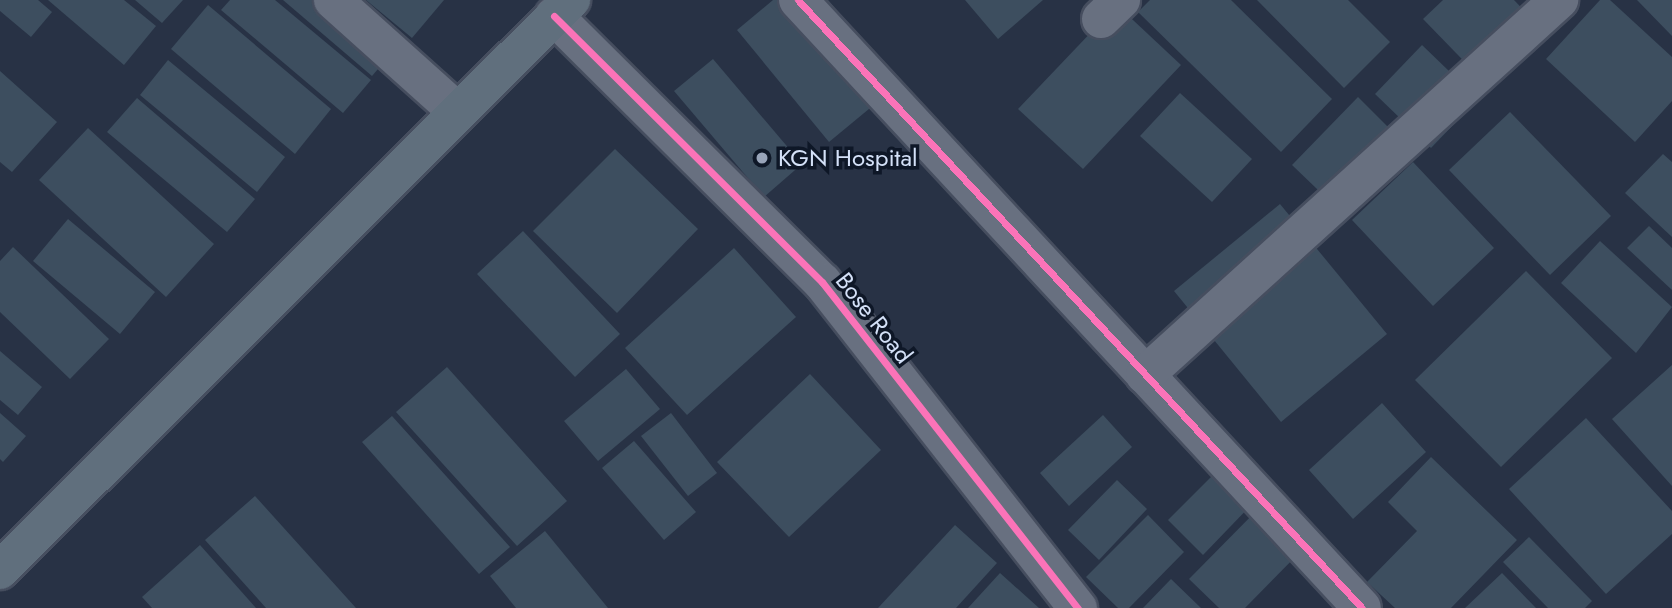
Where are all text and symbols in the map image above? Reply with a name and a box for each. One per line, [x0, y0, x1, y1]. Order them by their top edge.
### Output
place label: KGN Hospital [778, 144, 917, 172]
marker: KGN Hospital [752, 148, 772, 168]
street label: Bose Road [830, 267, 918, 369]

